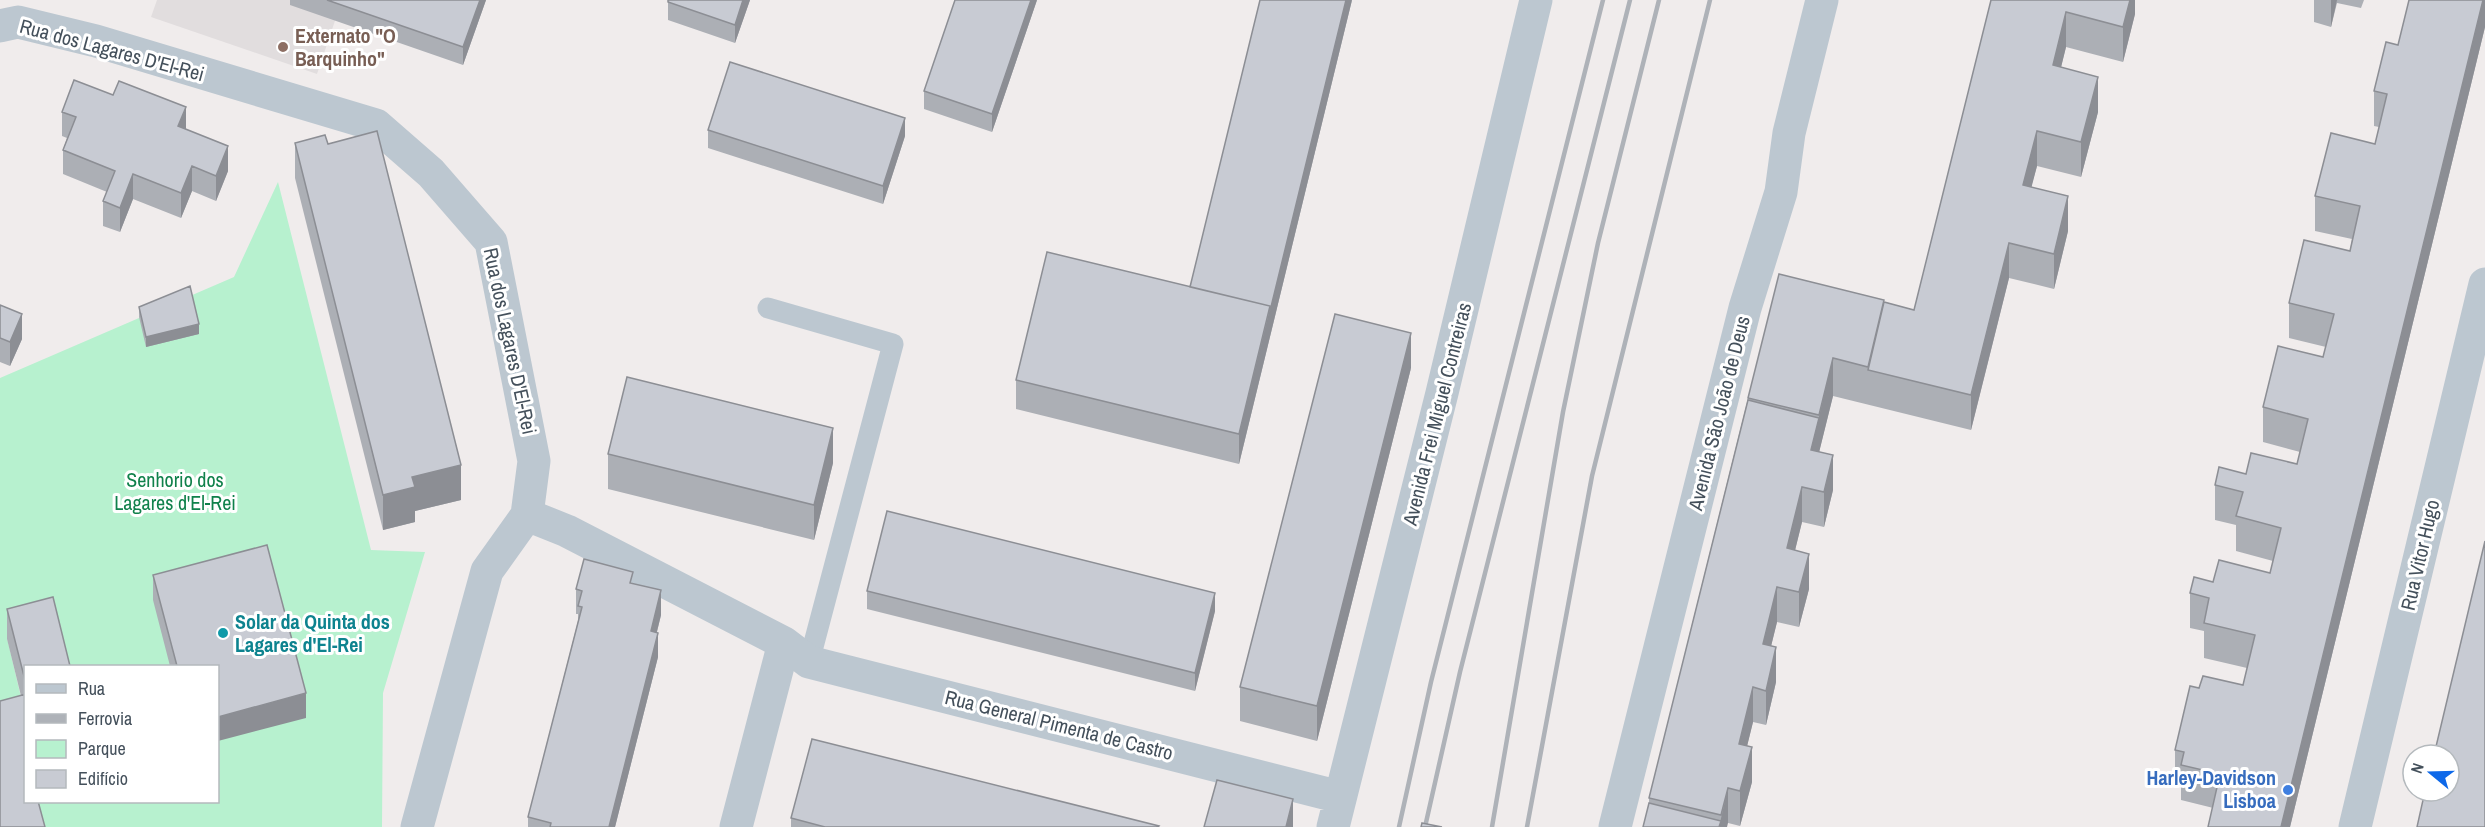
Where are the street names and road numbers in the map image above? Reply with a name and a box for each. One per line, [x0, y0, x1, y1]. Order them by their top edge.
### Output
street label: Rua dos Lagares D'El-Rei [17, 12, 207, 87]
street label: Rua dos Lagares D'El-Rei [478, 245, 543, 437]
street label: Avenida Frei Miguel Contreiras [1396, 300, 1477, 529]
street label: Avenida São João de Deus [1681, 313, 1756, 514]
street label: Rua Vitor Hugo [2394, 497, 2445, 613]
street label: Rua General Pimenta de Castro [942, 683, 1176, 766]

